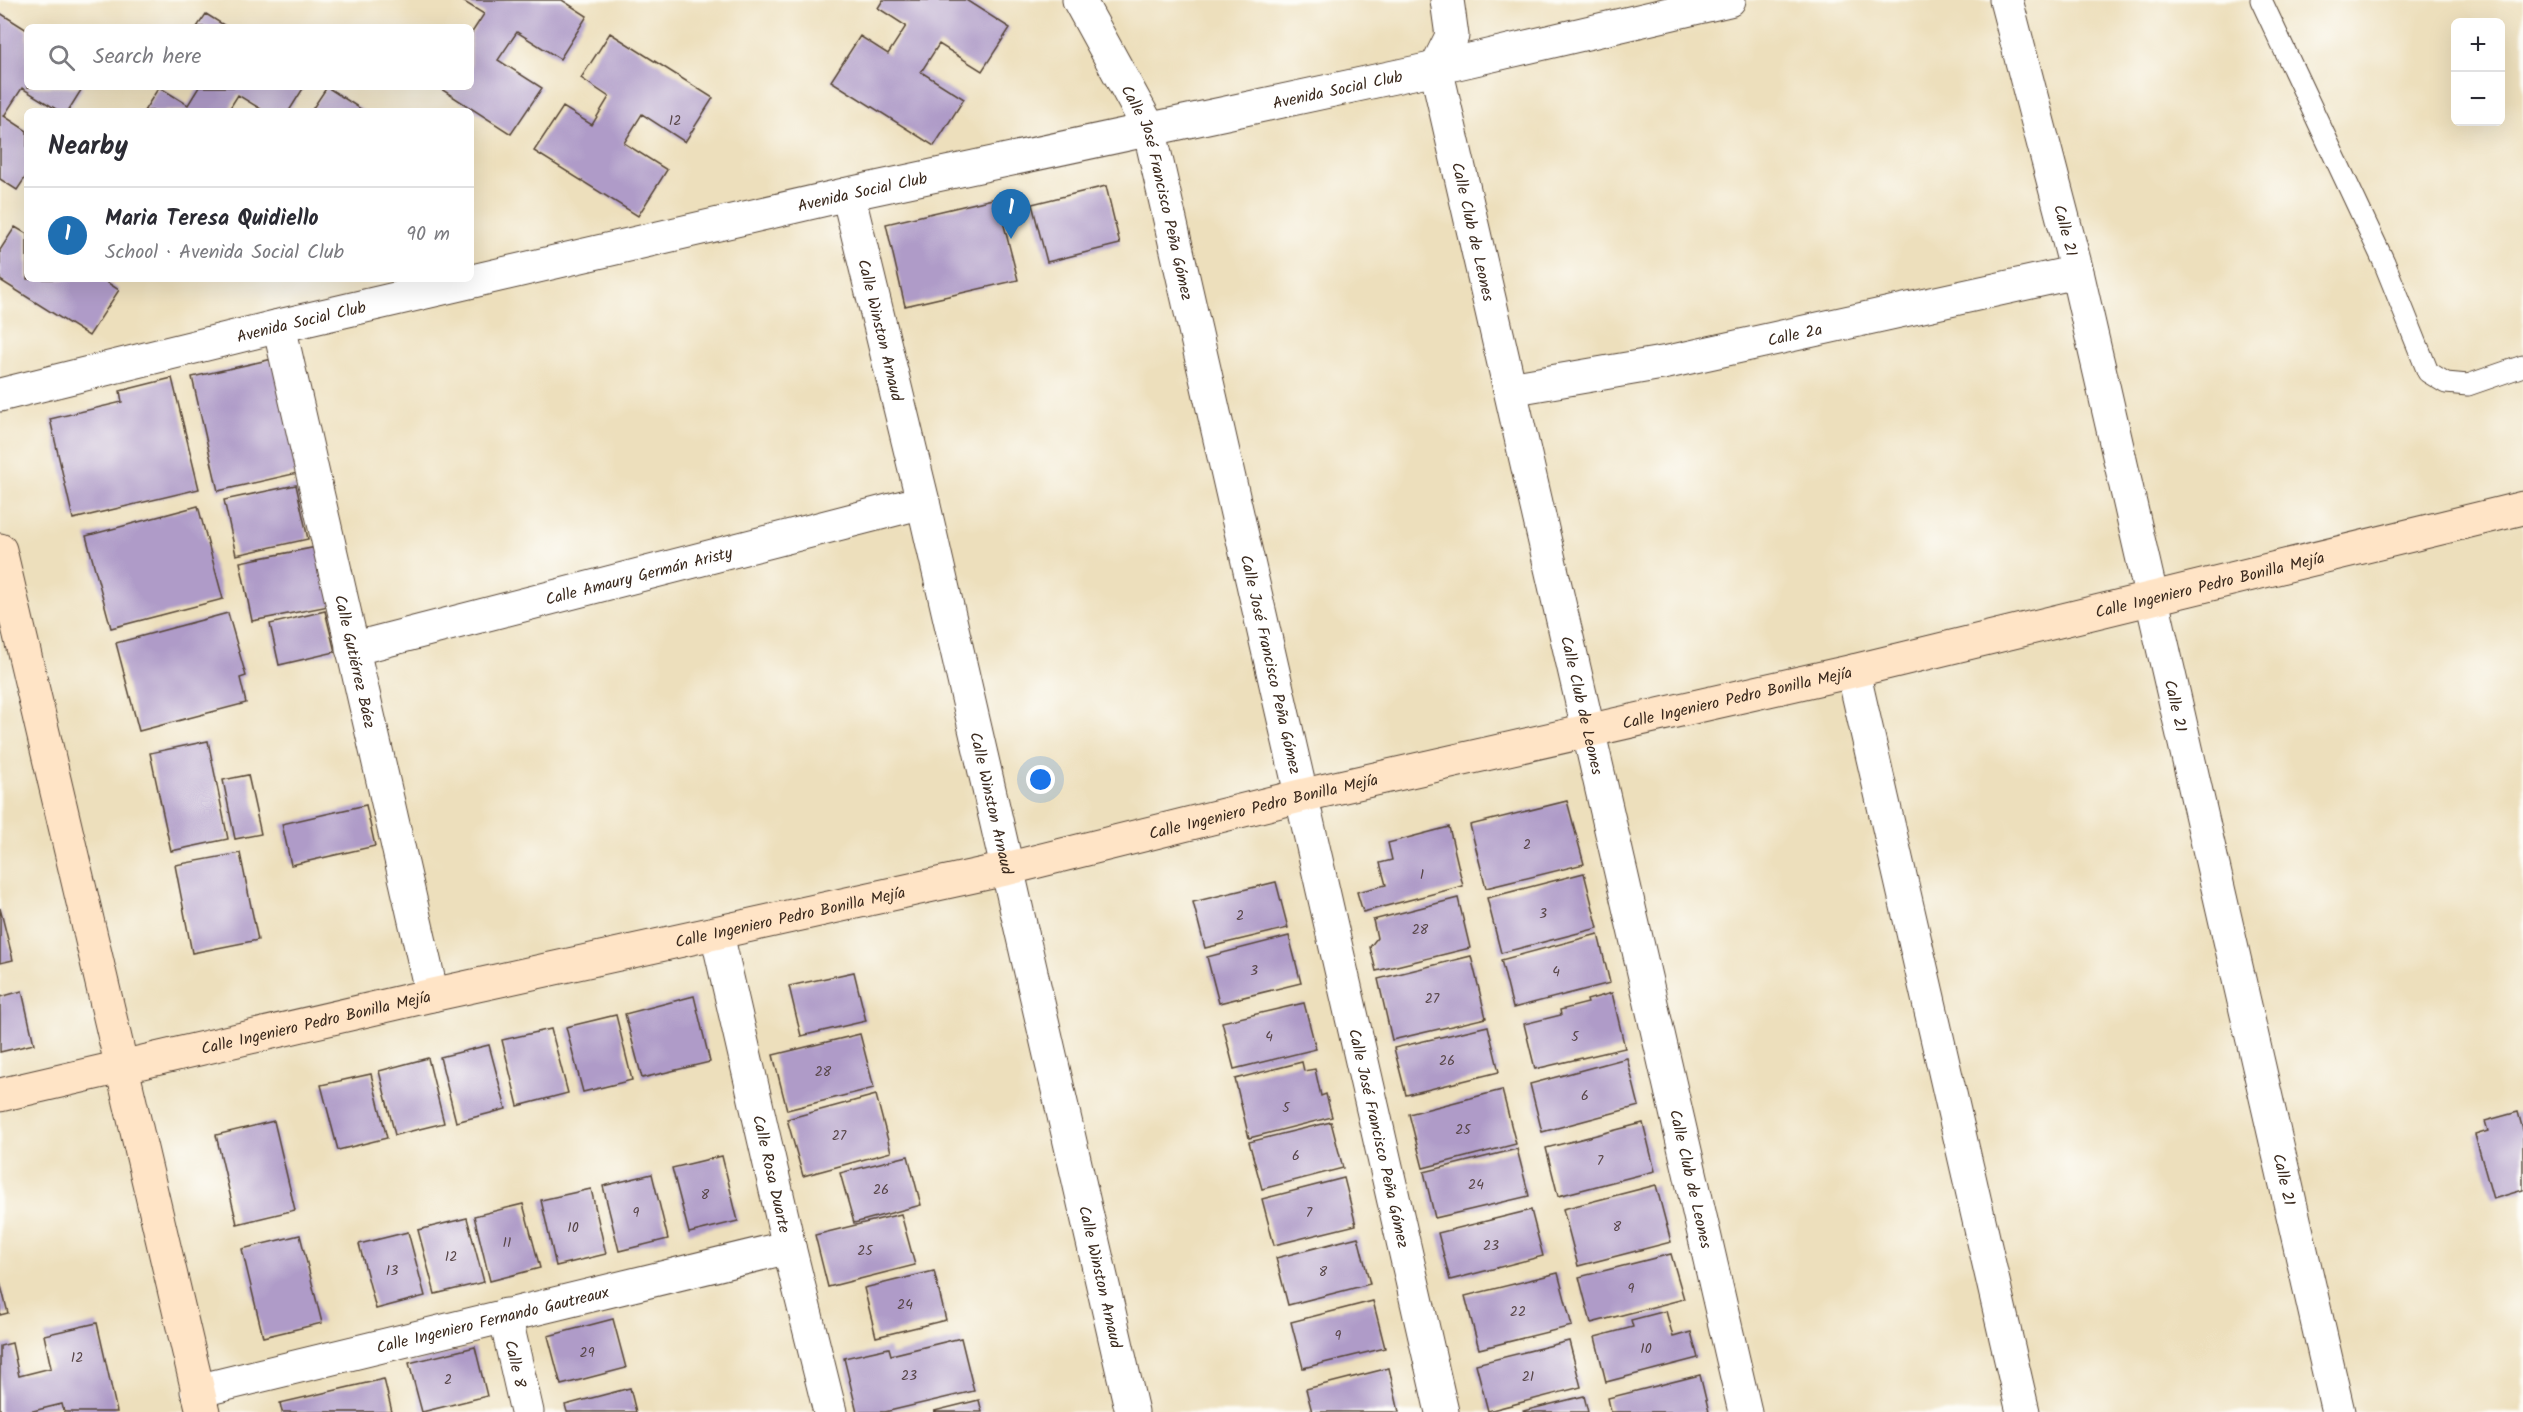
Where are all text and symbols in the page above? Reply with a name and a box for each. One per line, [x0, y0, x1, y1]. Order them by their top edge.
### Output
map controls [2451, 18, 2505, 126]
button: + [2451, 18, 2505, 72]
search box [24, 24, 474, 90]
text: Search here [93, 40, 201, 75]
icon: search [45, 41, 78, 74]
street label: Avenida Social Club [1270, 64, 1405, 117]
button: − [2451, 72, 2505, 126]
street label: Calle José Francisco Peña Gómez [1114, 81, 1199, 303]
house number: 12 [669, 110, 681, 132]
text: Nearby [48, 126, 128, 168]
street label: Calle Club de Leones [1444, 160, 1500, 304]
street label: Avenida Social Club [795, 166, 930, 219]
pin: 1 [992, 190, 1030, 239]
text: Maria Teresa Quidiello [105, 202, 319, 237]
street label: Calle 21 [2046, 202, 2083, 259]
text: 1 [64, 219, 71, 251]
text: 90 m [406, 219, 450, 251]
text: School · Avenida Social Club [105, 237, 344, 269]
street label: Calle Winston Arnaud [850, 257, 909, 405]
street label: Avenida Social Club [234, 295, 369, 350]
street label: Calle 2a [1765, 317, 1825, 354]
street label: Calle Amaury Germán Aristy [543, 540, 736, 613]
street label: Calle Ingeniero Pedro Bonilla Mejía [2093, 546, 2327, 626]
street label: Calle José Francisco Peña Gómez [1233, 553, 1307, 777]
street label: Calle Gutiérrez Báez [327, 592, 382, 731]
street label: Calle Club de Leones [1553, 634, 1609, 778]
street label: Calle Ingeniero Pedro Bonilla Mejía [1620, 661, 1855, 737]
street label: Calle 21 [2157, 677, 2193, 735]
street label: Calle Winston Arnaud [962, 730, 1019, 878]
your location [1026, 765, 1055, 794]
street label: Calle Ingeniero Pedro Bonilla Mejía [1146, 768, 1381, 847]
house number: 2 [1523, 834, 1531, 856]
house number: 1 [1420, 864, 1424, 886]
street label: Calle Ingeniero Pedro Bonilla Mejía [673, 880, 908, 955]
house number: 3 [1539, 903, 1547, 925]
house number: 2 [1236, 905, 1244, 927]
house number: 28 [1412, 919, 1429, 941]
house number: 3 [1250, 960, 1258, 982]
house number: 4 [1552, 961, 1560, 983]
street label: Calle Ingeniero Pedro Bonilla Mejía [199, 985, 433, 1062]
house number: 27 [1425, 988, 1440, 1010]
house number: 4 [1265, 1026, 1273, 1048]
street label: Calle José Francisco Peña Gómez [1341, 1026, 1415, 1251]
house number: 5 [1571, 1026, 1580, 1048]
house number: 26 [1439, 1050, 1455, 1072]
house number: 28 [815, 1061, 832, 1083]
house number: 6 [1581, 1085, 1589, 1107]
house number: 5 [1282, 1097, 1291, 1119]
street label: Calle Club de Leones [1662, 1107, 1718, 1251]
street label: Calle Rosa Duarte [745, 1113, 796, 1235]
house number: 25 [1455, 1119, 1472, 1141]
house number: 27 [832, 1125, 847, 1147]
house number: 6 [1292, 1145, 1300, 1167]
house number: 7 [1597, 1150, 1604, 1172]
street label: Calle 21 [2265, 1151, 2301, 1208]
house number: 24 [1468, 1174, 1484, 1196]
house number: 26 [873, 1179, 889, 1201]
house number: 8 [701, 1184, 710, 1206]
house number: 9 [633, 1202, 640, 1224]
house number: 7 [1306, 1202, 1313, 1224]
street label: Calle Winston Arnaud [1071, 1203, 1128, 1352]
house number: 8 [1613, 1216, 1622, 1238]
house number: 10 [567, 1217, 579, 1239]
house number: 11 [503, 1232, 511, 1254]
house number: 23 [1483, 1235, 1499, 1257]
house number: 25 [857, 1240, 874, 1262]
house number: 12 [445, 1246, 457, 1268]
house number: 13 [386, 1260, 398, 1282]
house number: 8 [1319, 1261, 1328, 1283]
house number: 9 [1628, 1278, 1635, 1300]
street label: Calle Ingeniero Fernando Gautreaux [374, 1280, 613, 1361]
house number: 24 [897, 1294, 913, 1316]
house number: 22 [1510, 1301, 1526, 1323]
house number: 9 [1335, 1325, 1342, 1347]
street label: Calle 8 [497, 1338, 532, 1391]
house number: 10 [1640, 1338, 1652, 1360]
house number: 29 [580, 1342, 595, 1364]
house number: 12 [71, 1347, 83, 1369]
house number: 23 [901, 1365, 917, 1387]
house number: 21 [1522, 1366, 1534, 1388]
house number: 2 [444, 1369, 452, 1391]

